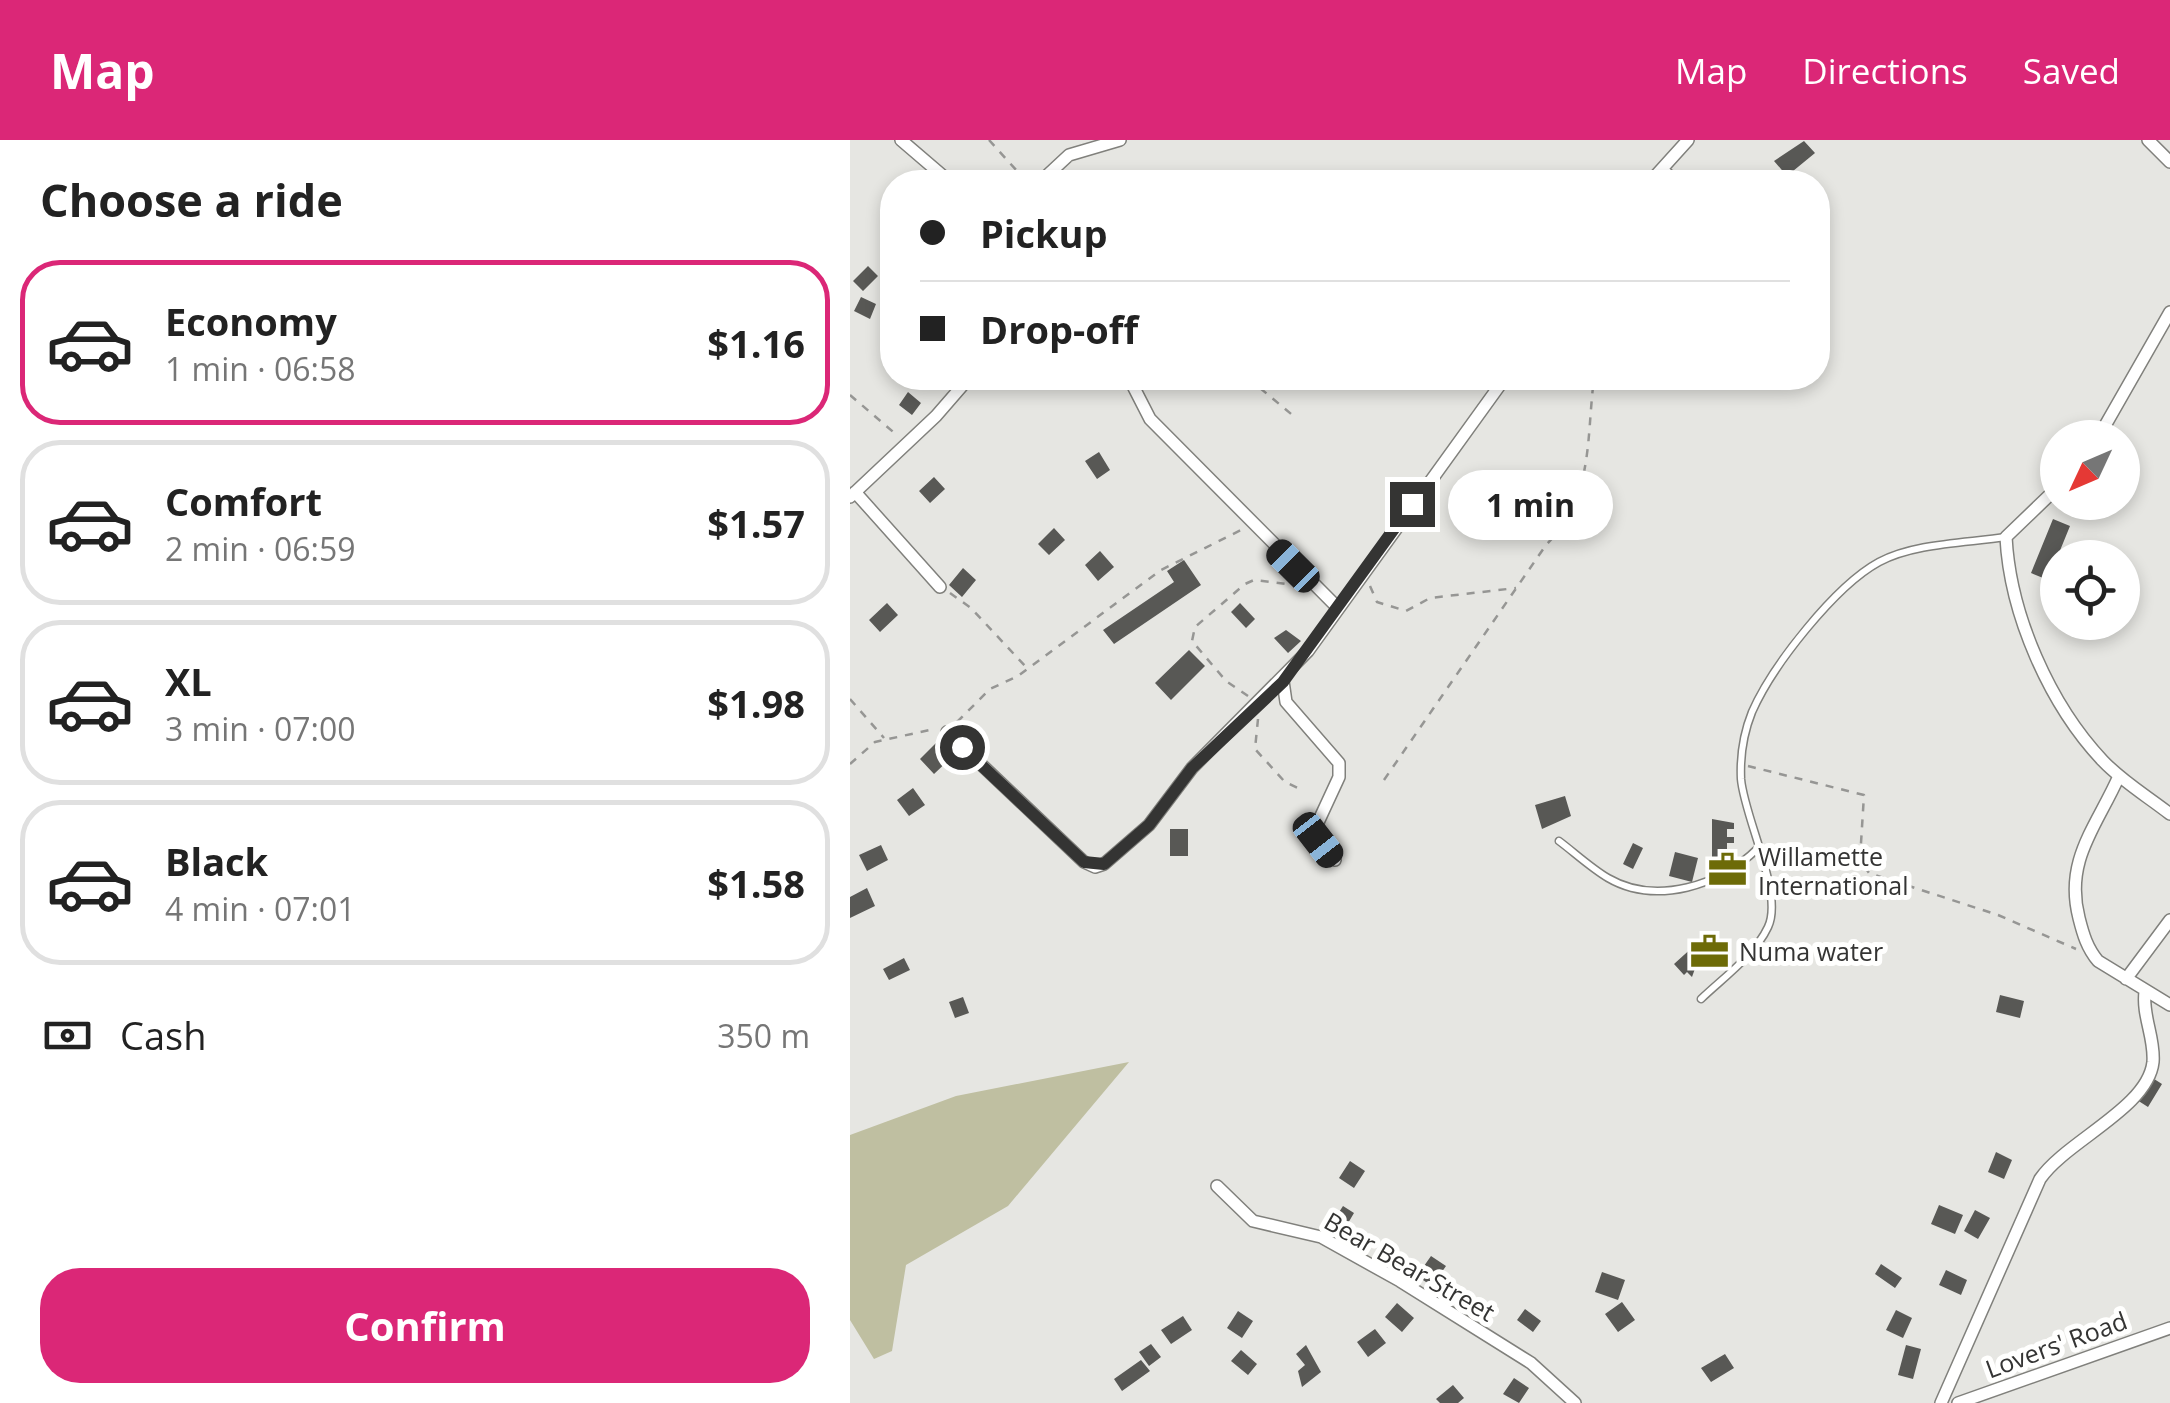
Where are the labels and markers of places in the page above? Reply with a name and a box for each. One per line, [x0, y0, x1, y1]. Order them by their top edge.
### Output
place label: Willamette International [1758, 839, 1909, 902]
office icon: Willamette International [1707, 849, 1749, 891]
office icon: Numa water [1688, 930, 1730, 972]
place label: Numa water [1739, 934, 1883, 968]

